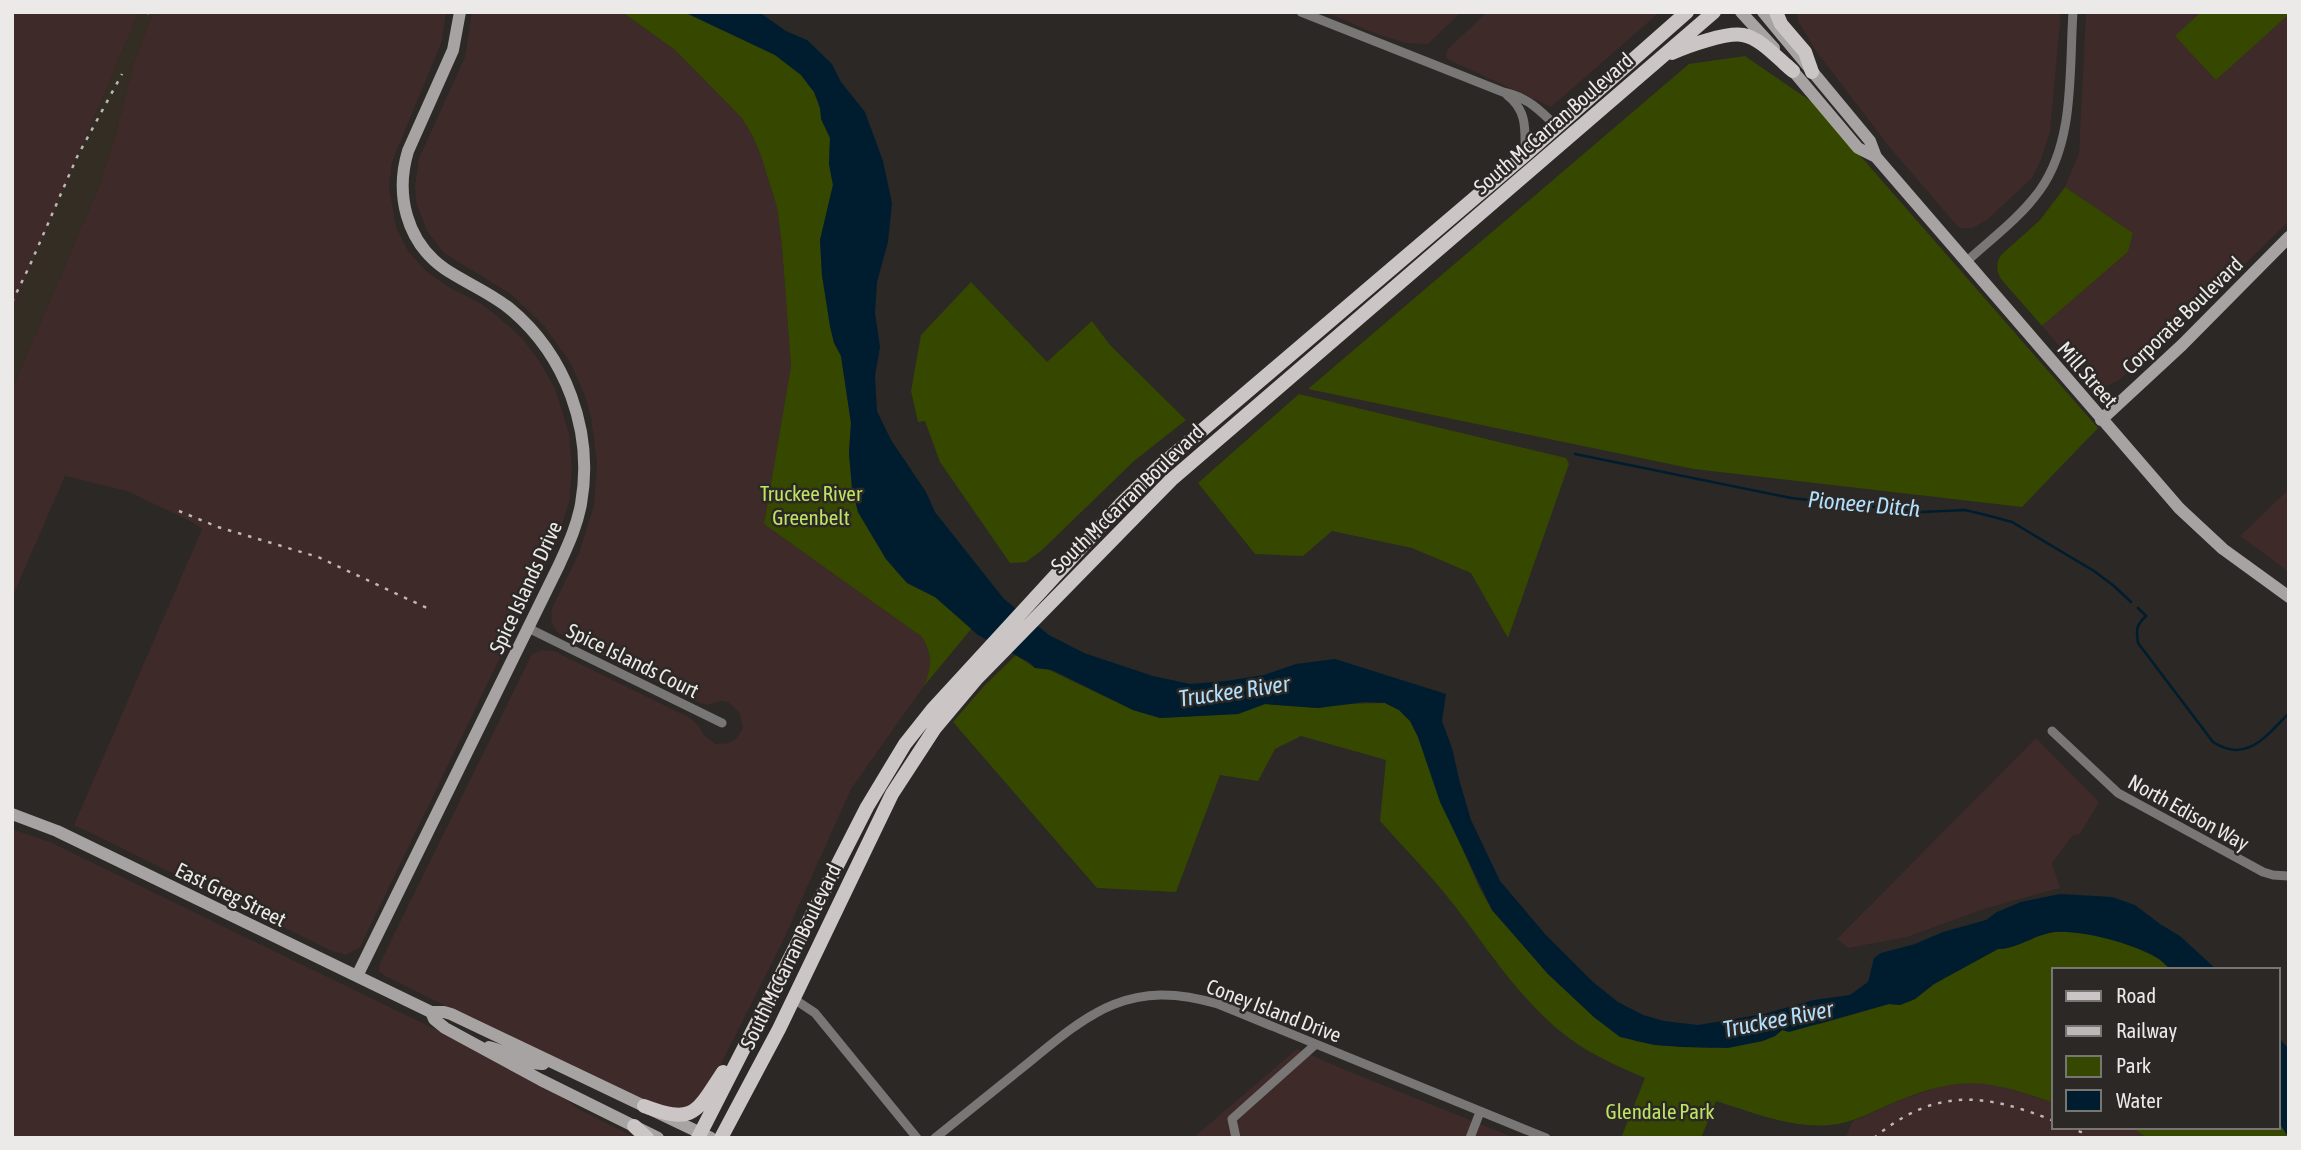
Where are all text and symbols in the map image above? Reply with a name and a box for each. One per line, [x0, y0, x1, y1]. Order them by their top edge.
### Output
street label: South McCarran Boulevard [1469, 47, 1637, 199]
street label: Corporate Boulevard [2117, 251, 2247, 379]
street label: Mill Street [2053, 336, 2123, 412]
street label: South McCarran Boulevard [1046, 419, 1208, 577]
park label: Truckee River Greenbelt [760, 481, 863, 529]
water label: Pioneer Ditch [1807, 486, 1921, 522]
street label: Spice Islands Drive [484, 517, 566, 657]
street label: Spice Islands Court [563, 618, 703, 702]
water label: Truckee River [1177, 670, 1292, 712]
street label: North Edison Way [2124, 769, 2254, 855]
street label: East Greg Street [172, 857, 290, 931]
street label: South McCarran Boulevard [735, 860, 845, 1052]
legend [2052, 968, 2280, 1129]
street label: Coney Island Drive [1203, 973, 1345, 1047]
text: Road [2116, 983, 2156, 1007]
water label: Truckee River [1721, 995, 1836, 1042]
text: Railway [2116, 1018, 2178, 1042]
text: Park [2116, 1053, 2151, 1077]
text: Water [2116, 1088, 2163, 1112]
park label: Glendale Park [1606, 1099, 1714, 1123]

